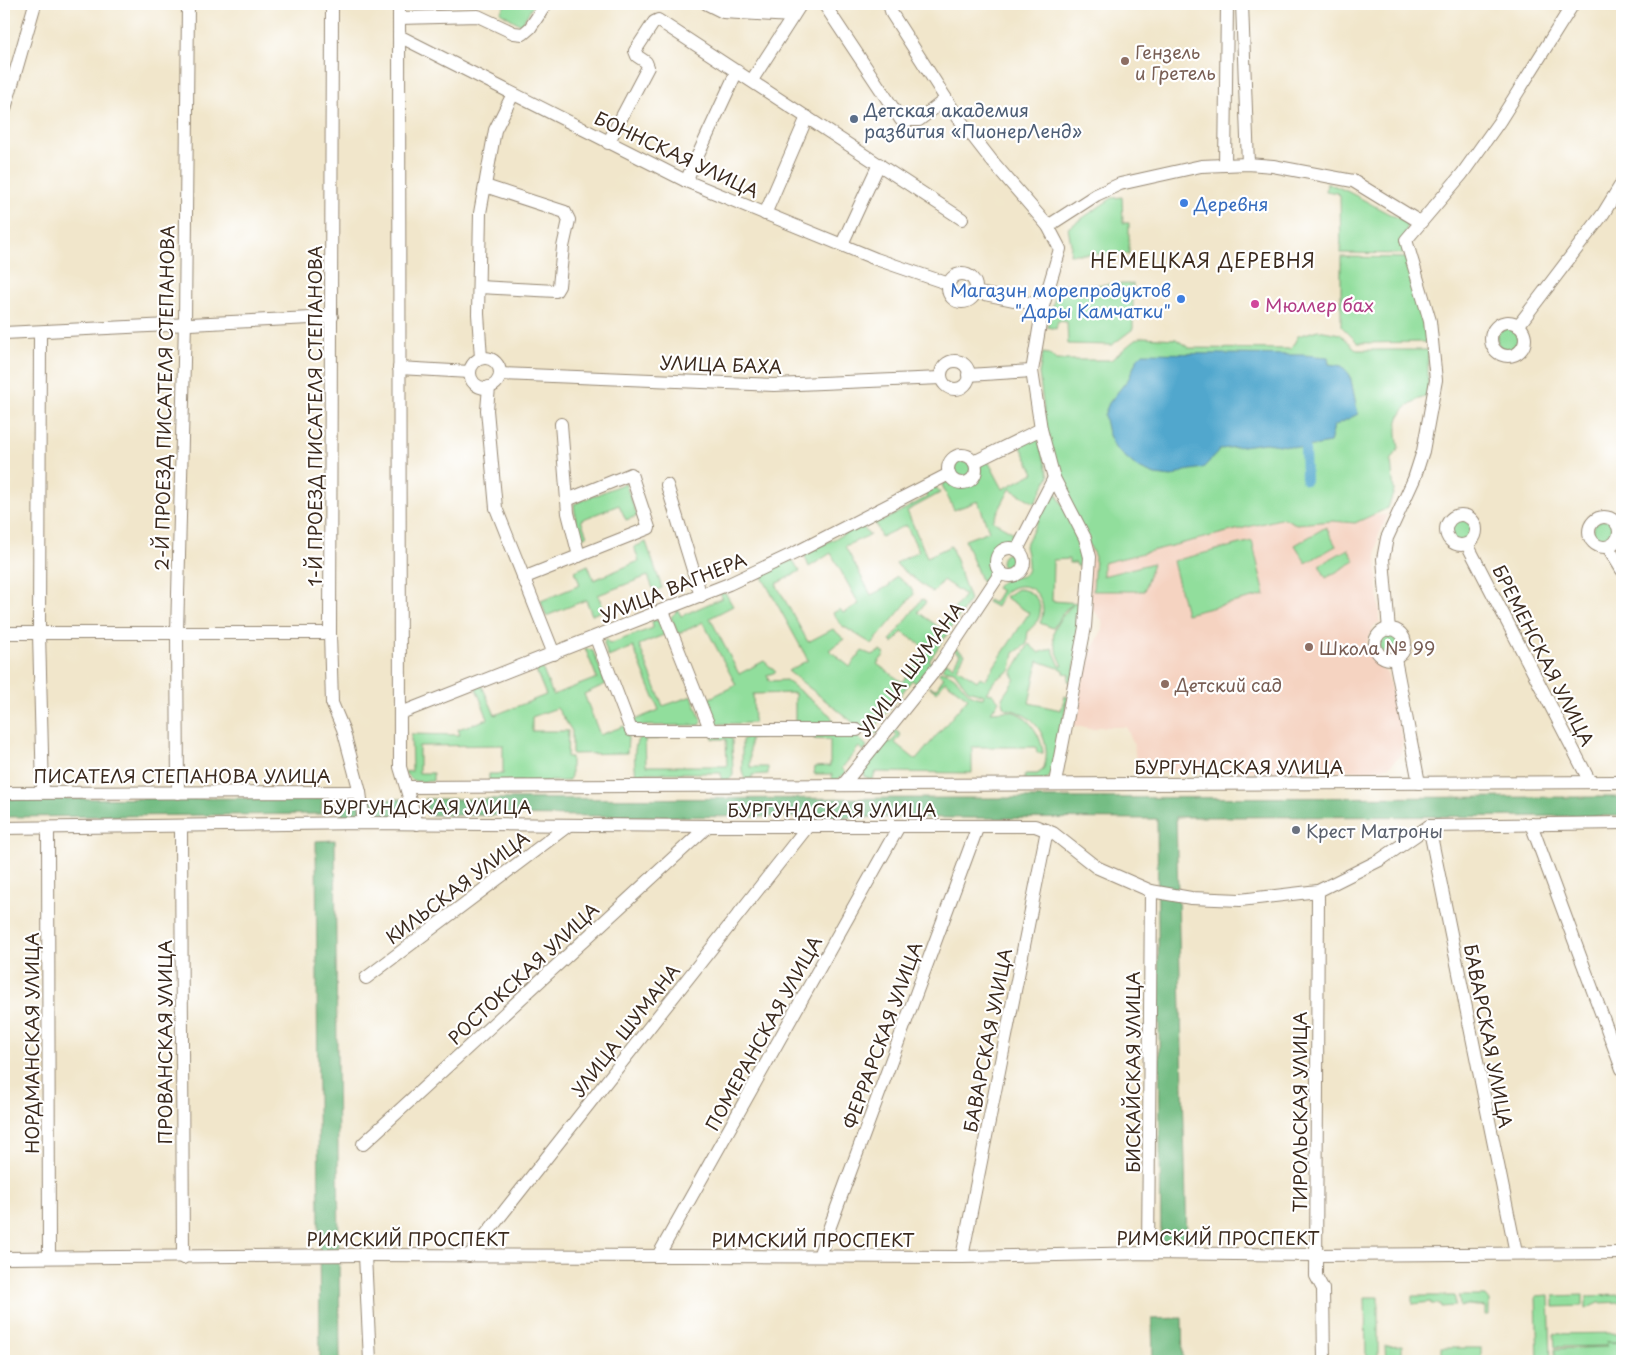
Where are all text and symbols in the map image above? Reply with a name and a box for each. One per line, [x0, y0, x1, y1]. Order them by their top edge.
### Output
place label: Гензель и Гретель [1135, 38, 1216, 86]
marker: Гензель и Гретель [1119, 55, 1131, 67]
place label: Детская академия развития «ПионерЛенд» [863, 96, 1082, 144]
street label: БОННСКАЯ УЛИЦА [590, 104, 764, 204]
marker: Детская академия развития «ПионерЛенд» [848, 113, 860, 125]
place label: Деревня [1193, 190, 1269, 217]
marker: Деревня [1178, 197, 1190, 209]
street label: 2-Й ПРОЕЗД ПИСАТЕЛЯ СТЕПАНОВА [147, 225, 181, 571]
street label: 1-Й ПРОЕЗД ПИСАТЕЛЯ СТЕПАНОВА [301, 245, 328, 587]
district label: НЕМЕЦКАЯ ДЕРЕВНЯ [1090, 246, 1316, 274]
place label: Магазин морепродуктов "Дары Камчатки" [950, 276, 1171, 324]
place label: Мюллер бах [1265, 291, 1374, 318]
marker: Магазин морепродуктов "Дары Камчатки" [1175, 293, 1187, 305]
marker: Мюллер бах [1249, 298, 1261, 310]
street label: УЛИЦА БАХА [659, 348, 783, 380]
street label: УЛИЦА ВАГНЕРА [596, 545, 750, 629]
street label: БРЕМЕНСКАЯ УЛИЦА [1486, 560, 1602, 751]
street label: УЛИЦА ШУМАНА [850, 596, 970, 742]
place label: Школа № 99 [1319, 634, 1435, 661]
marker: Школа № 99 [1303, 641, 1315, 653]
place label: Детский сад [1174, 671, 1282, 698]
marker: Детский сад [1159, 678, 1171, 690]
street label: БУРГУНДСКАЯ УЛИЦА [1135, 753, 1344, 780]
street label: ПИСАТЕЛЯ СТЕПАНОВА УЛИЦА [33, 762, 331, 789]
street label: БУРГУНДСКАЯ УЛИЦА [323, 793, 532, 820]
street label: БУРГУНДСКАЯ УЛИЦА [728, 796, 937, 823]
place label: Крест Матроны [1306, 817, 1443, 844]
street label: КИЛЬСКАЯ УЛИЦА [379, 824, 535, 950]
marker: Крест Матроны [1290, 824, 1302, 836]
street label: РОСТОКСКАЯ УЛИЦА [441, 896, 605, 1050]
street label: ПОМЕРАНСКАЯ УЛИЦА [698, 930, 828, 1135]
street label: НОРДМАНСКАЯ УЛИЦА [18, 932, 45, 1154]
street label: ФЕРРАРСКАЯ УЛИЦА [836, 938, 928, 1132]
street label: ПРОВАНСКАЯ УЛИЦА [151, 940, 178, 1144]
street label: БАВАРСКАЯ УЛИЦА [1458, 942, 1520, 1130]
street label: БАВАРСКАЯ УЛИЦА [956, 946, 1018, 1134]
street label: УЛИЦА ШУМАНА [564, 958, 686, 1102]
street label: БИСКАЙСКАЯ УЛИЦА [1119, 971, 1146, 1173]
street label: ТИРОЛЬСКАЯ УЛИЦА [1286, 1011, 1313, 1213]
street label: РИМСКИЙ ПРОСПЕКТ [1116, 1224, 1320, 1251]
street label: РИМСКИЙ ПРОСПЕКТ [306, 1225, 510, 1252]
street label: РИМСКИЙ ПРОСПЕКТ [711, 1226, 915, 1253]

